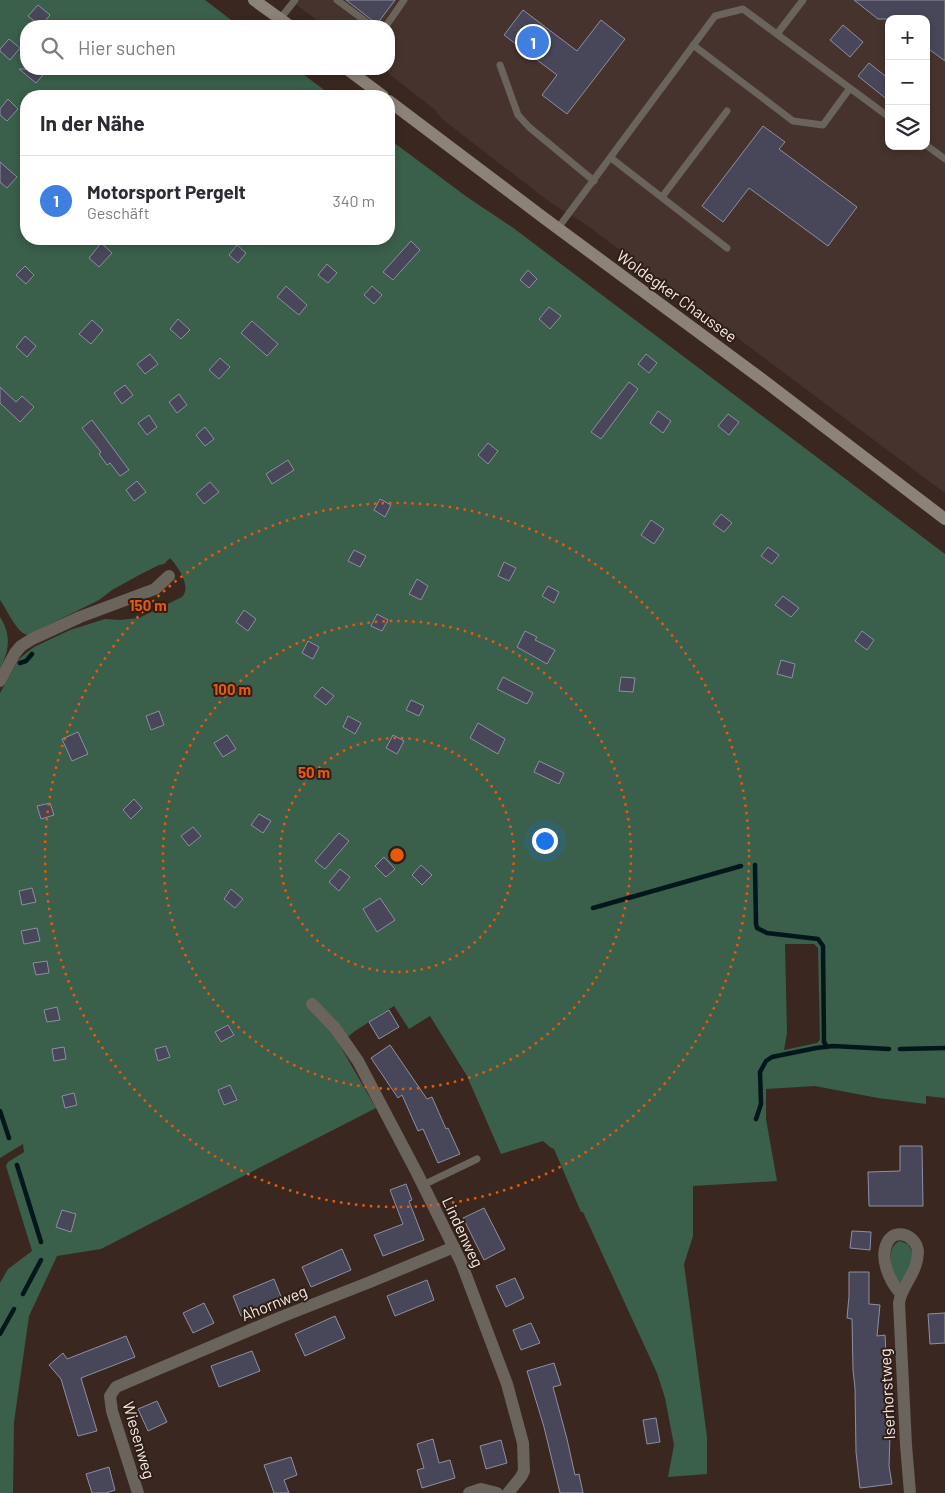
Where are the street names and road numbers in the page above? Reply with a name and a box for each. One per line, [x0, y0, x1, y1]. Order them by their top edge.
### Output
street label: Woldegker Chaussee [613, 246, 741, 346]
street label: Lindenweg [439, 1193, 488, 1270]
street label: Ahornweg [238, 1281, 310, 1324]
street label: Iserhorstweg [875, 1348, 898, 1440]
street label: Wiesenweg [119, 1399, 160, 1481]

